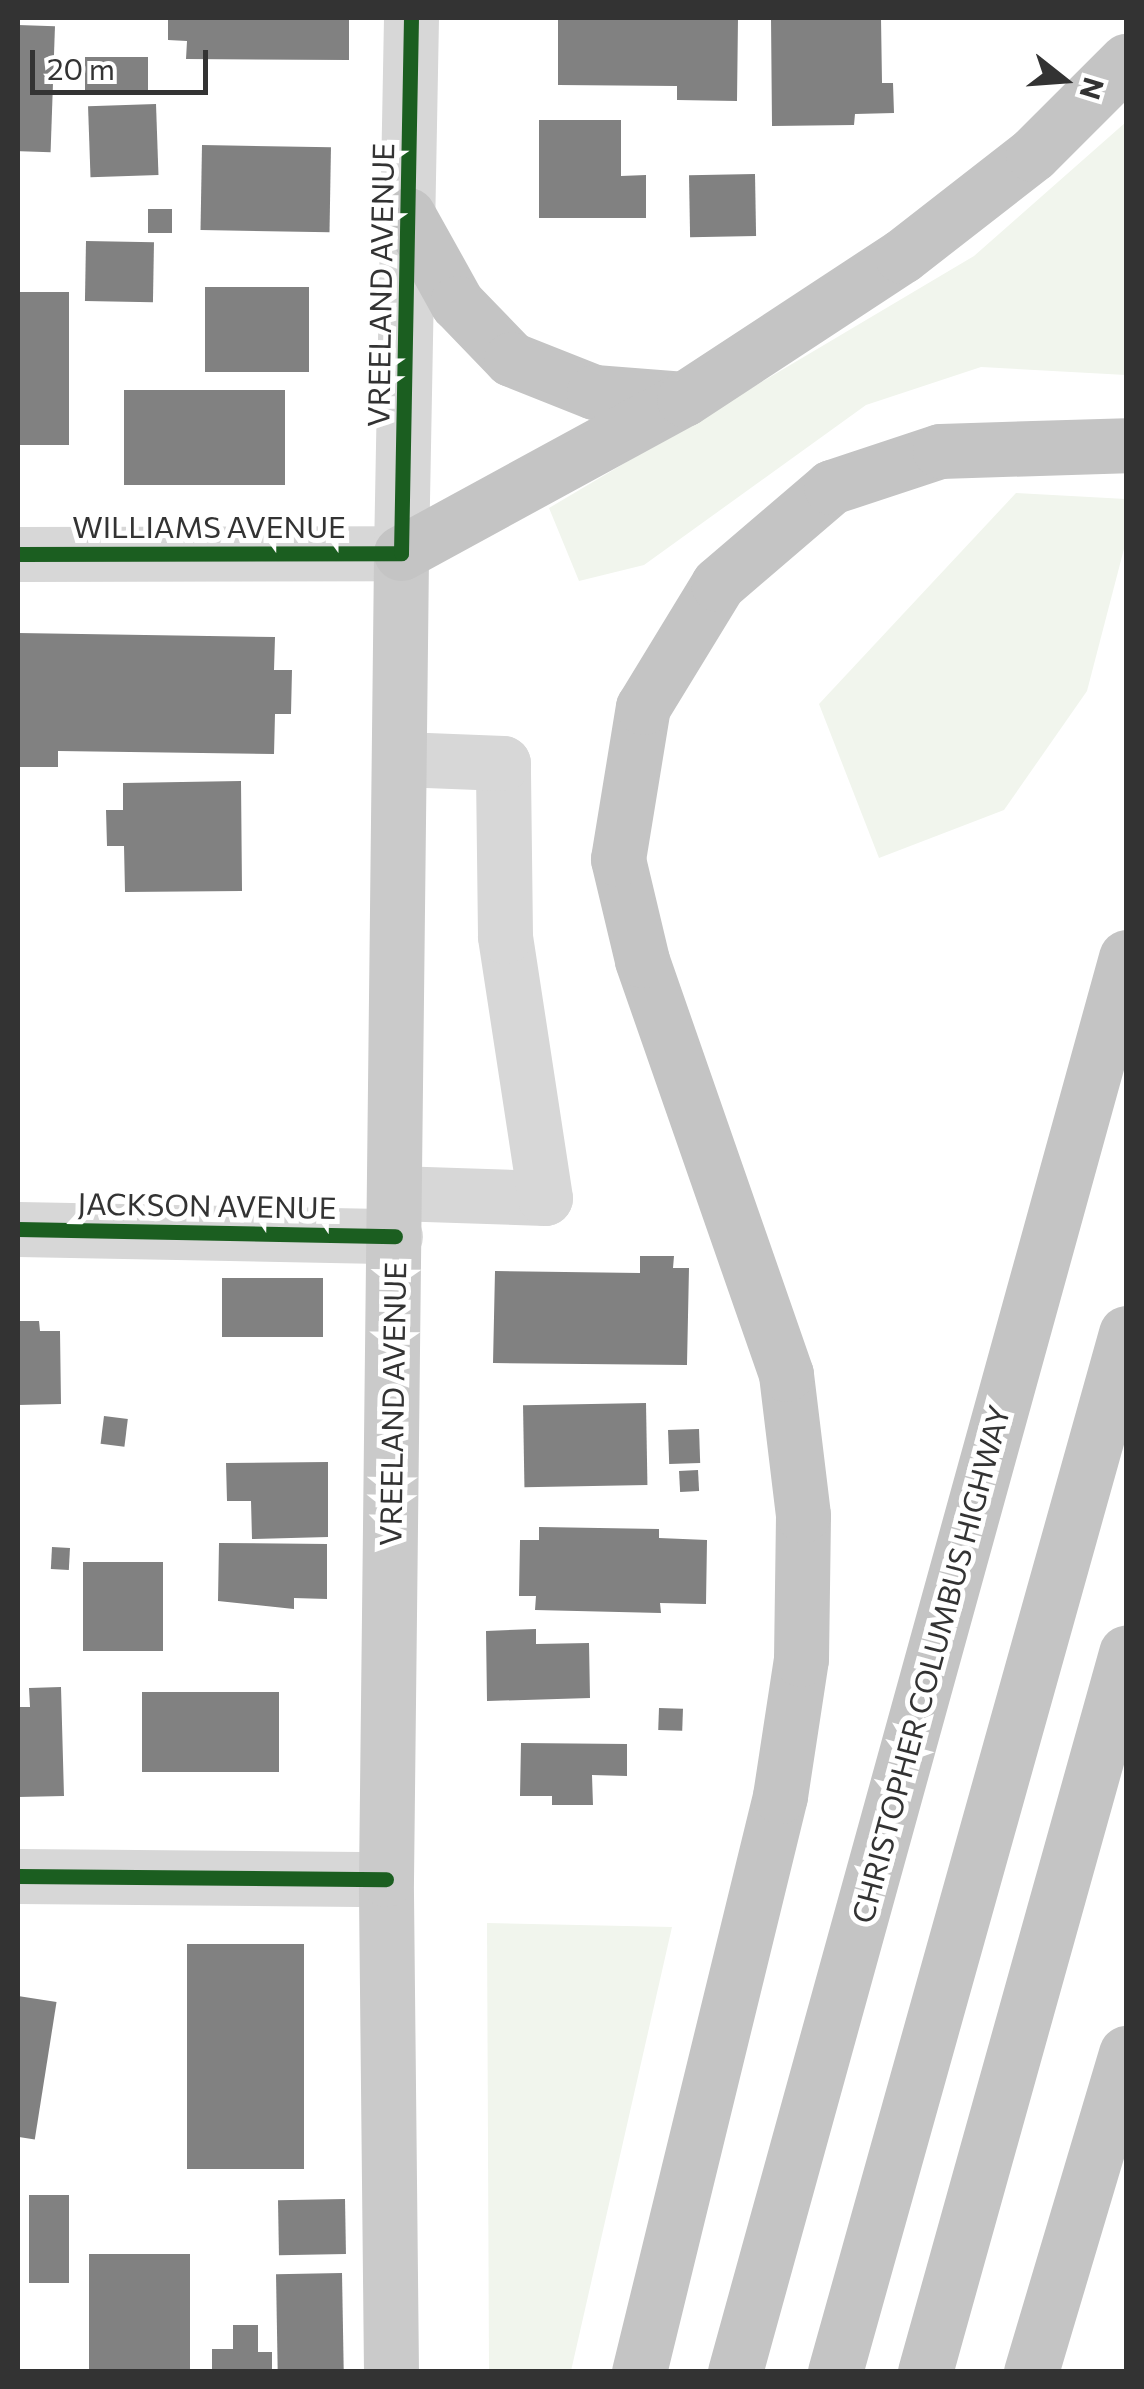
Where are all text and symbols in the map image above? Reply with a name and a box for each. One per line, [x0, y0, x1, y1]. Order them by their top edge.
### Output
scale bar [35, 30, 212, 92]
north arrow [1014, 30, 1114, 130]
text: 20 m [47, 49, 115, 86]
text: N [1073, 74, 1112, 104]
street label: VREELAND AVENUE [360, 143, 400, 427]
street label: WILLIAMS AVENUE [72, 508, 346, 544]
street label: JACKSON AVENUE [77, 1185, 337, 1225]
street label: VREELAND AVENUE [372, 1262, 412, 1546]
street label: CHRISTOPHER COLUMBUS HIGHWAY [843, 1401, 1017, 1927]

